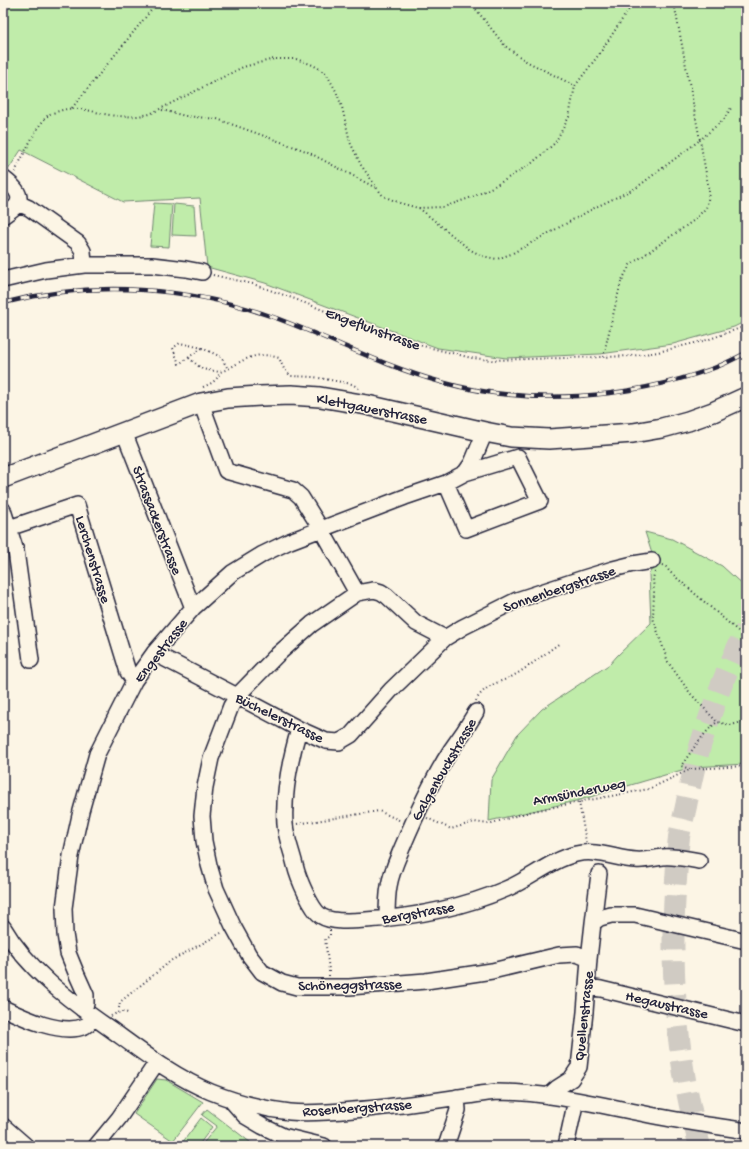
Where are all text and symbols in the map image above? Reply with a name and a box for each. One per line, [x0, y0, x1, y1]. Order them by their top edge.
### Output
street label: Engefluhstrasse [322, 304, 423, 355]
street label: Klettgauerstrasse [315, 390, 429, 430]
street label: Strassackerstrasse [127, 464, 185, 578]
street label: Lerchenstrasse [70, 514, 114, 606]
street label: Sonnenbergstrasse [501, 562, 618, 618]
street label: Engestrasse [131, 615, 192, 687]
street label: Büchelerstrasse [231, 689, 326, 748]
street label: Galgenbuckstrasse [408, 715, 481, 824]
street label: Armsünderweg [531, 775, 627, 811]
street label: Bergstrasse [380, 899, 456, 929]
street label: Quellenstrasse [571, 970, 599, 1062]
street label: Schöneggstrasse [298, 976, 402, 996]
street label: Hegaustrasse [623, 988, 710, 1024]
street label: Rosenbergstrasse [302, 1096, 413, 1122]

